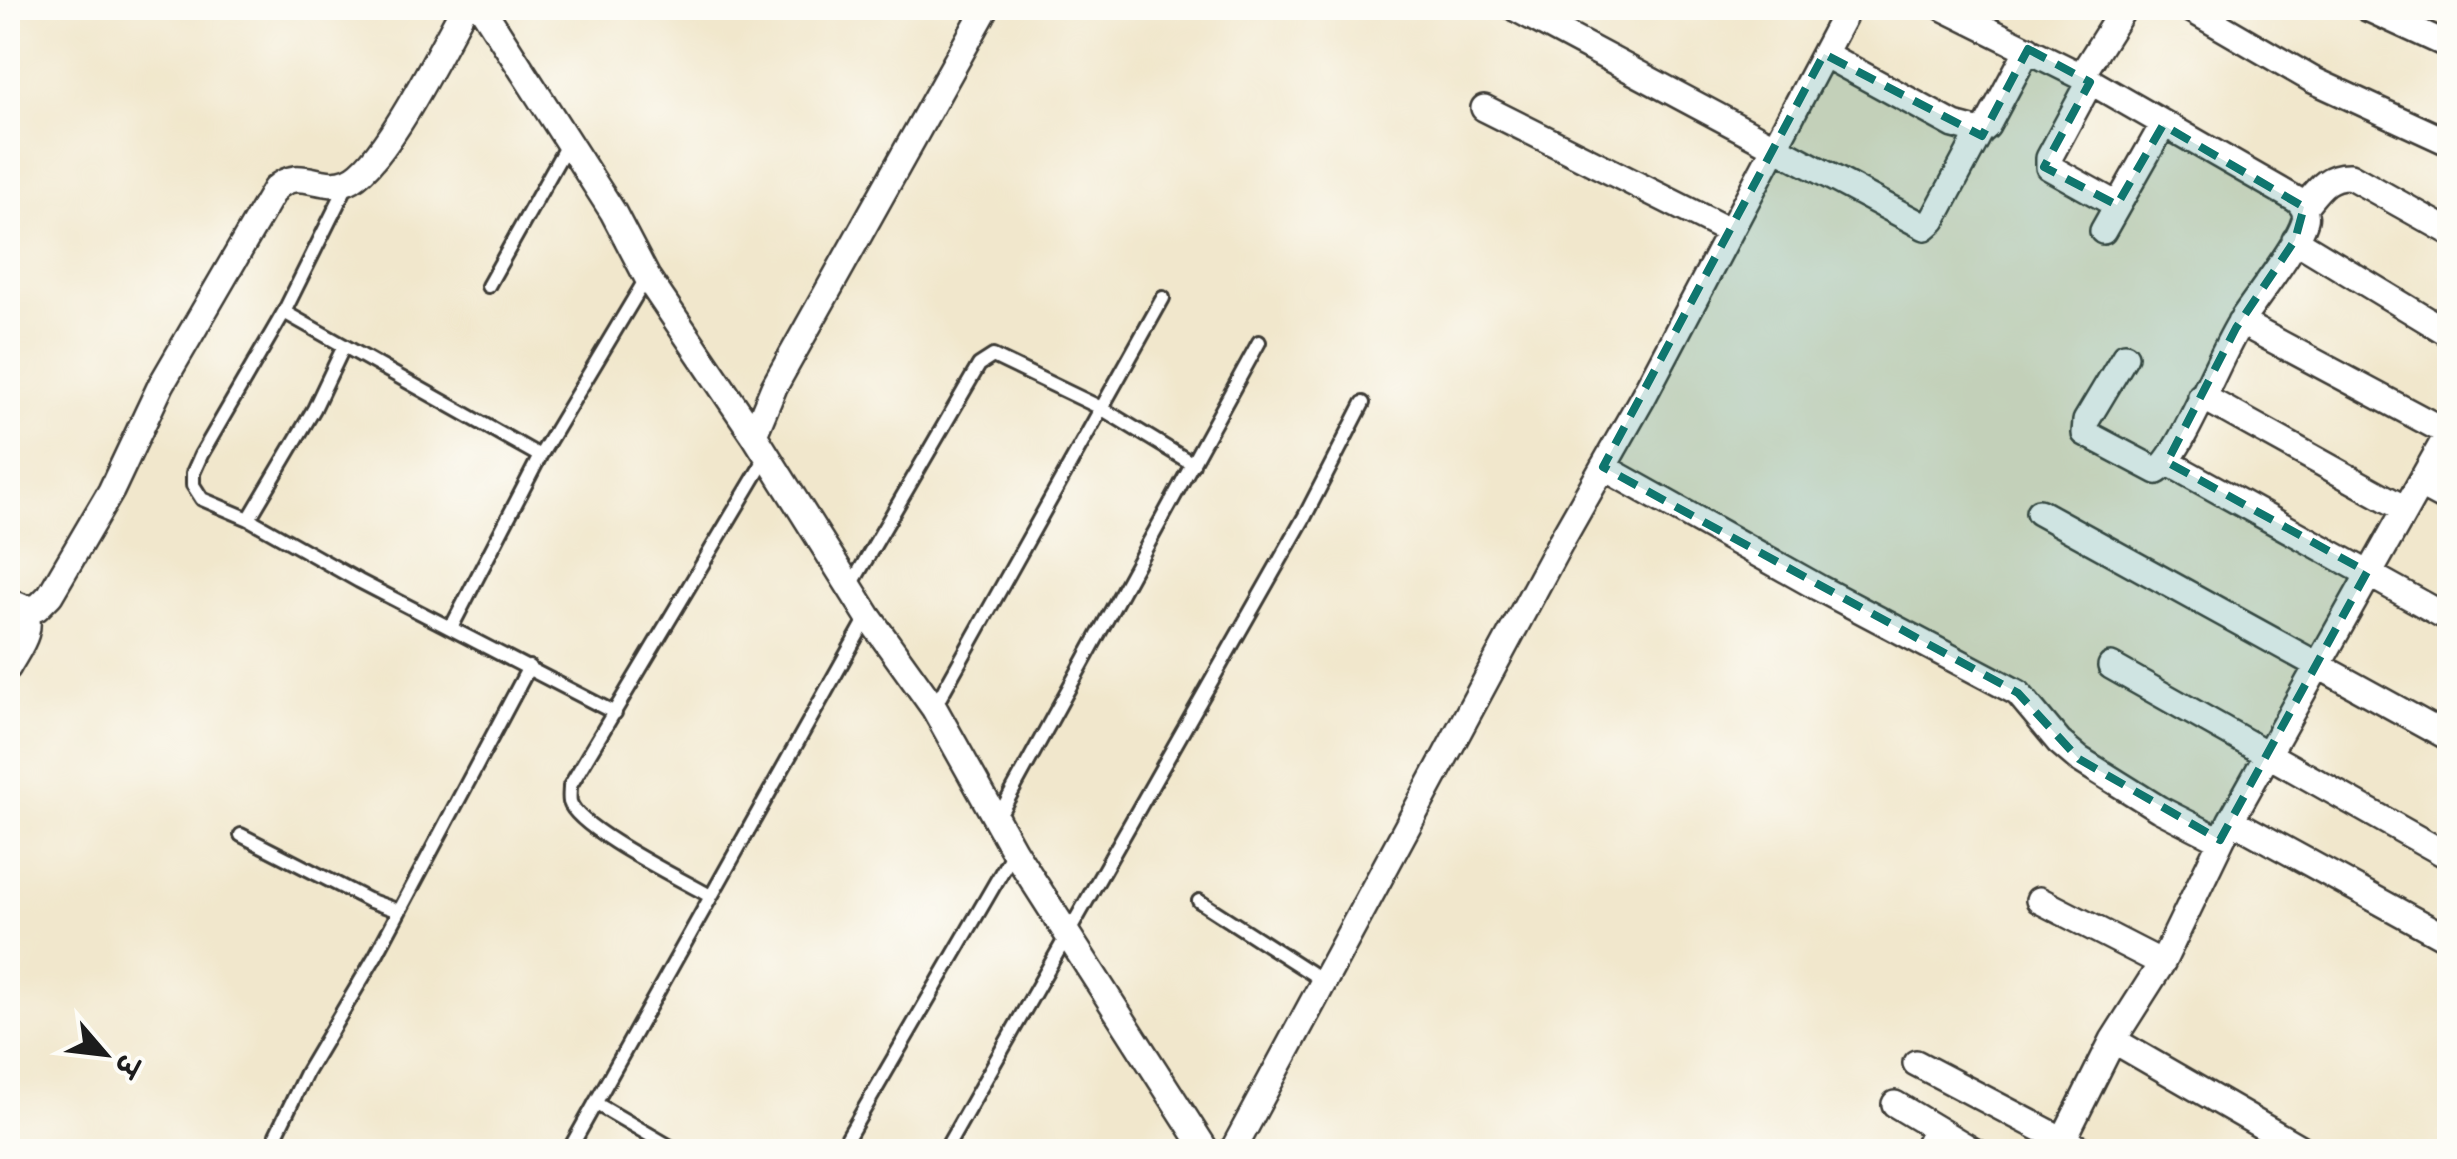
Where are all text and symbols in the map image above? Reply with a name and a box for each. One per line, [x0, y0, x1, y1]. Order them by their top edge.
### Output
north arrow [55, 1004, 155, 1104]
text: उ [107, 1047, 150, 1085]

